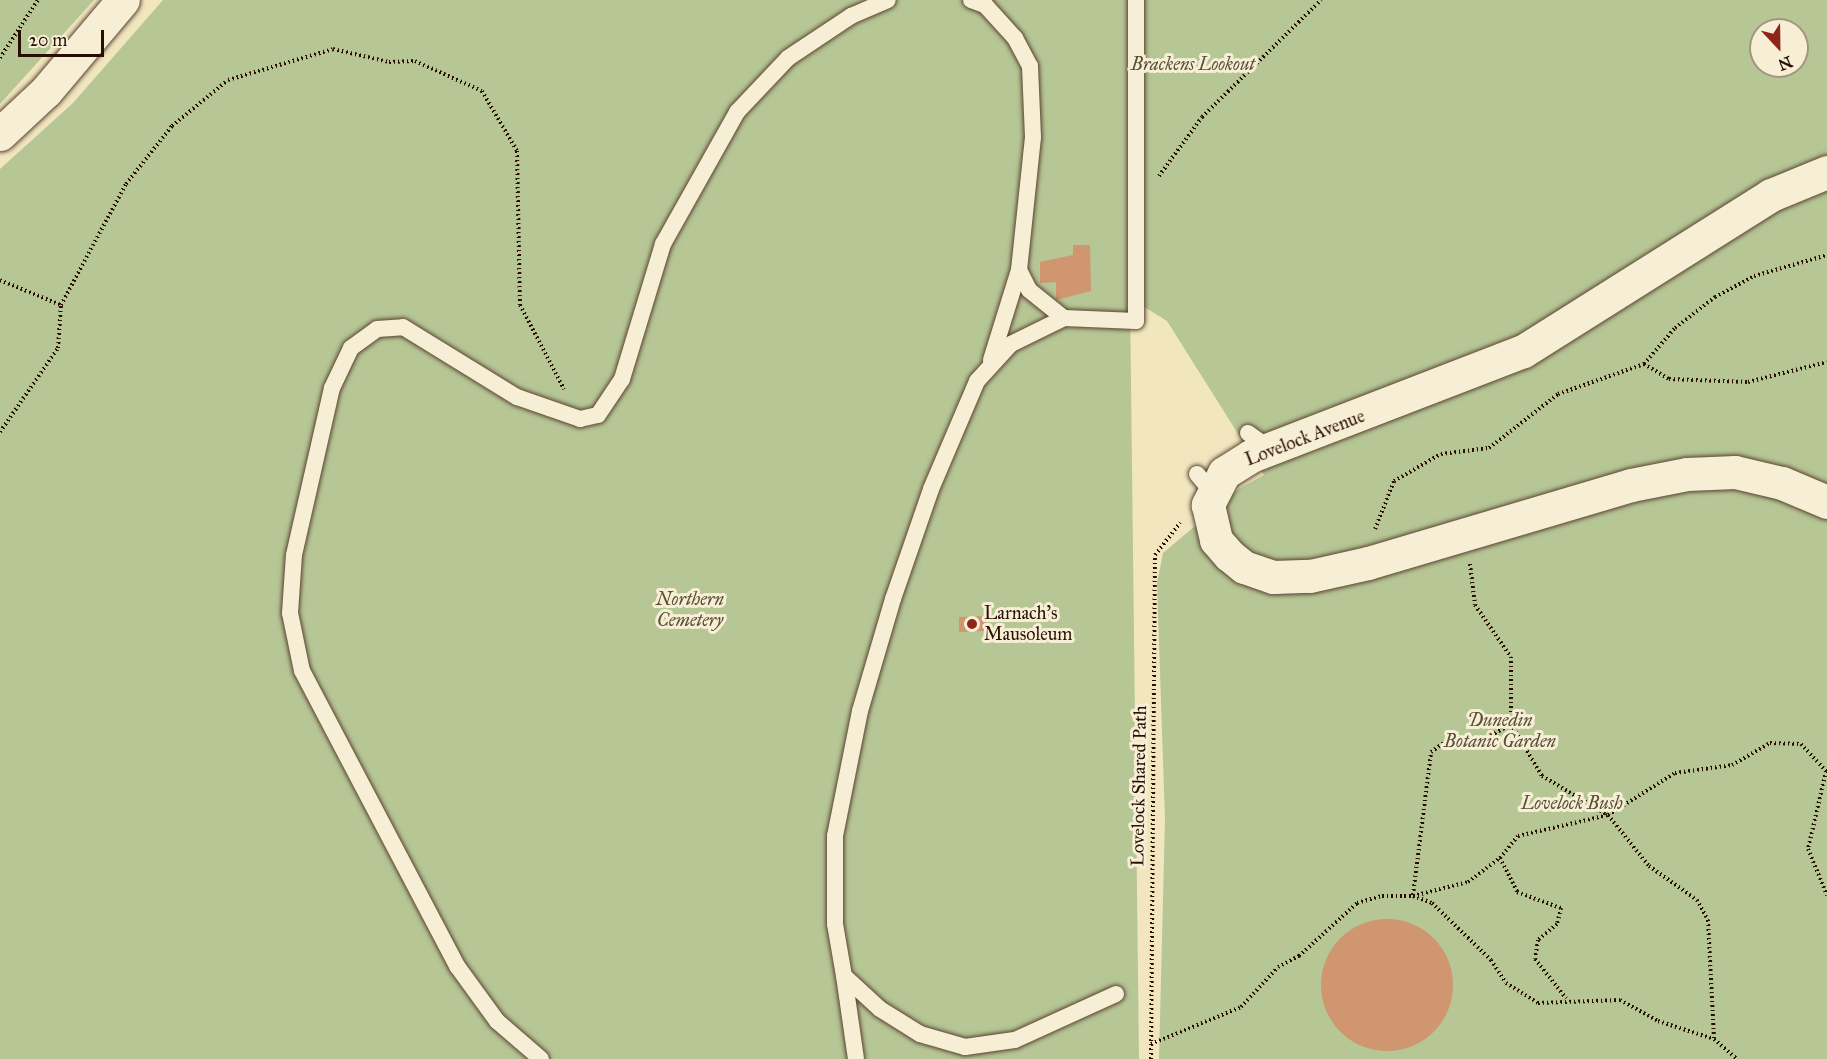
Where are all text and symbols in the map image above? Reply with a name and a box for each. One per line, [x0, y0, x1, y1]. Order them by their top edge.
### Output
scale bar [21, 18, 106, 56]
north arrow [1749, 18, 1809, 78]
text: 20 m [29, 29, 67, 51]
text: N [1775, 52, 1795, 75]
park label: Brackens Lookout [1131, 53, 1255, 75]
street label: Lovelock Avenue [1242, 405, 1368, 471]
park label: Northern Cemetery [656, 589, 724, 632]
place label: Larnach's Mausoleum [984, 603, 1072, 646]
marker: Larnach's Mausoleum [965, 617, 979, 631]
street label: Lovelock Shared Path [1127, 705, 1151, 867]
park label: Dunedin Botanic Garden [1444, 710, 1556, 752]
park label: Lovelock Bush [1521, 792, 1623, 814]

